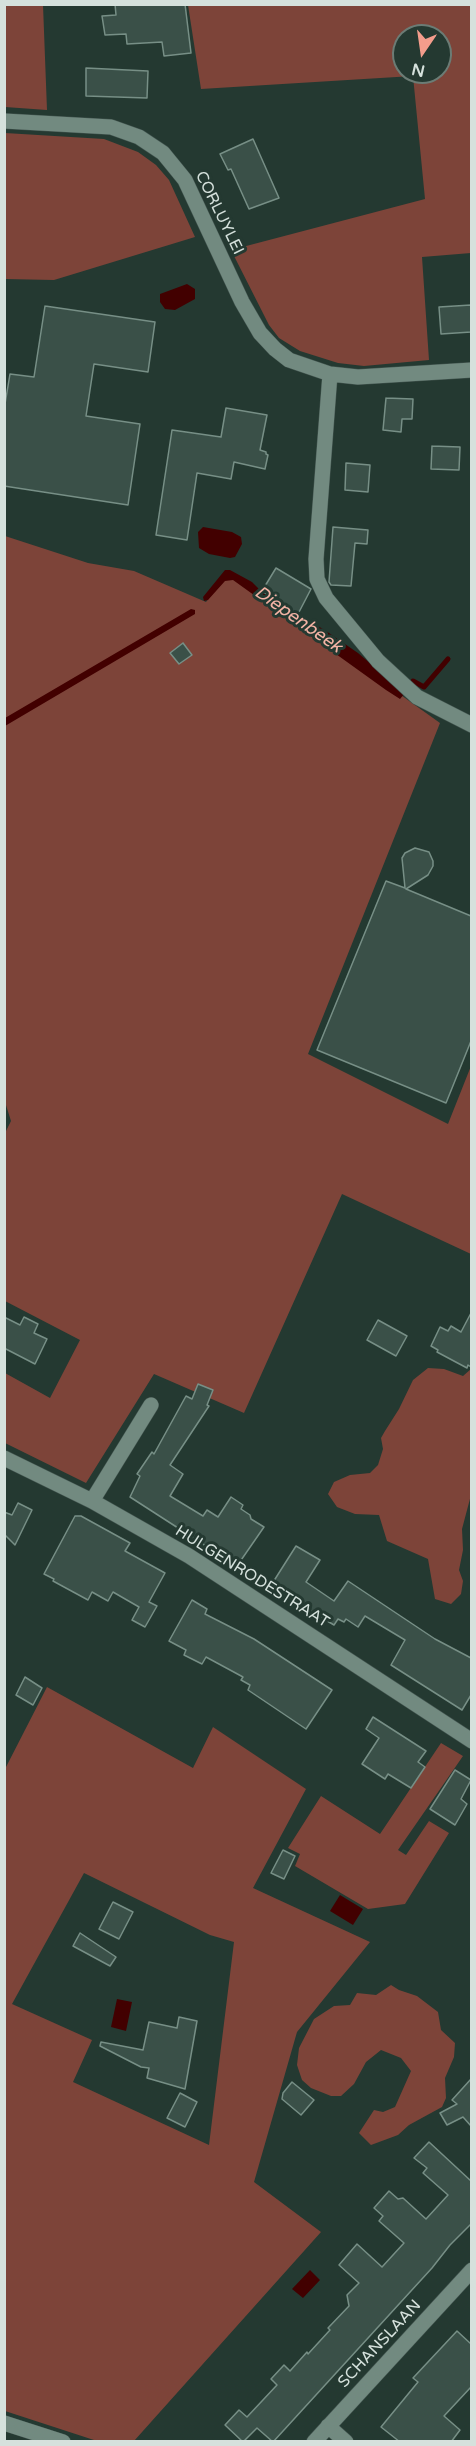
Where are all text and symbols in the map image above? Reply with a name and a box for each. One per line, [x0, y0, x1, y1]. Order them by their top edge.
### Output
north arrow [392, 24, 452, 84]
text: N [410, 58, 427, 81]
street label: CORLUYLEI [191, 168, 247, 258]
water label: Diepenbeek [250, 582, 346, 658]
street label: HULGENRODESTRAAT [171, 1522, 333, 1632]
street label: SCHANSLAAN [334, 2296, 426, 2392]

